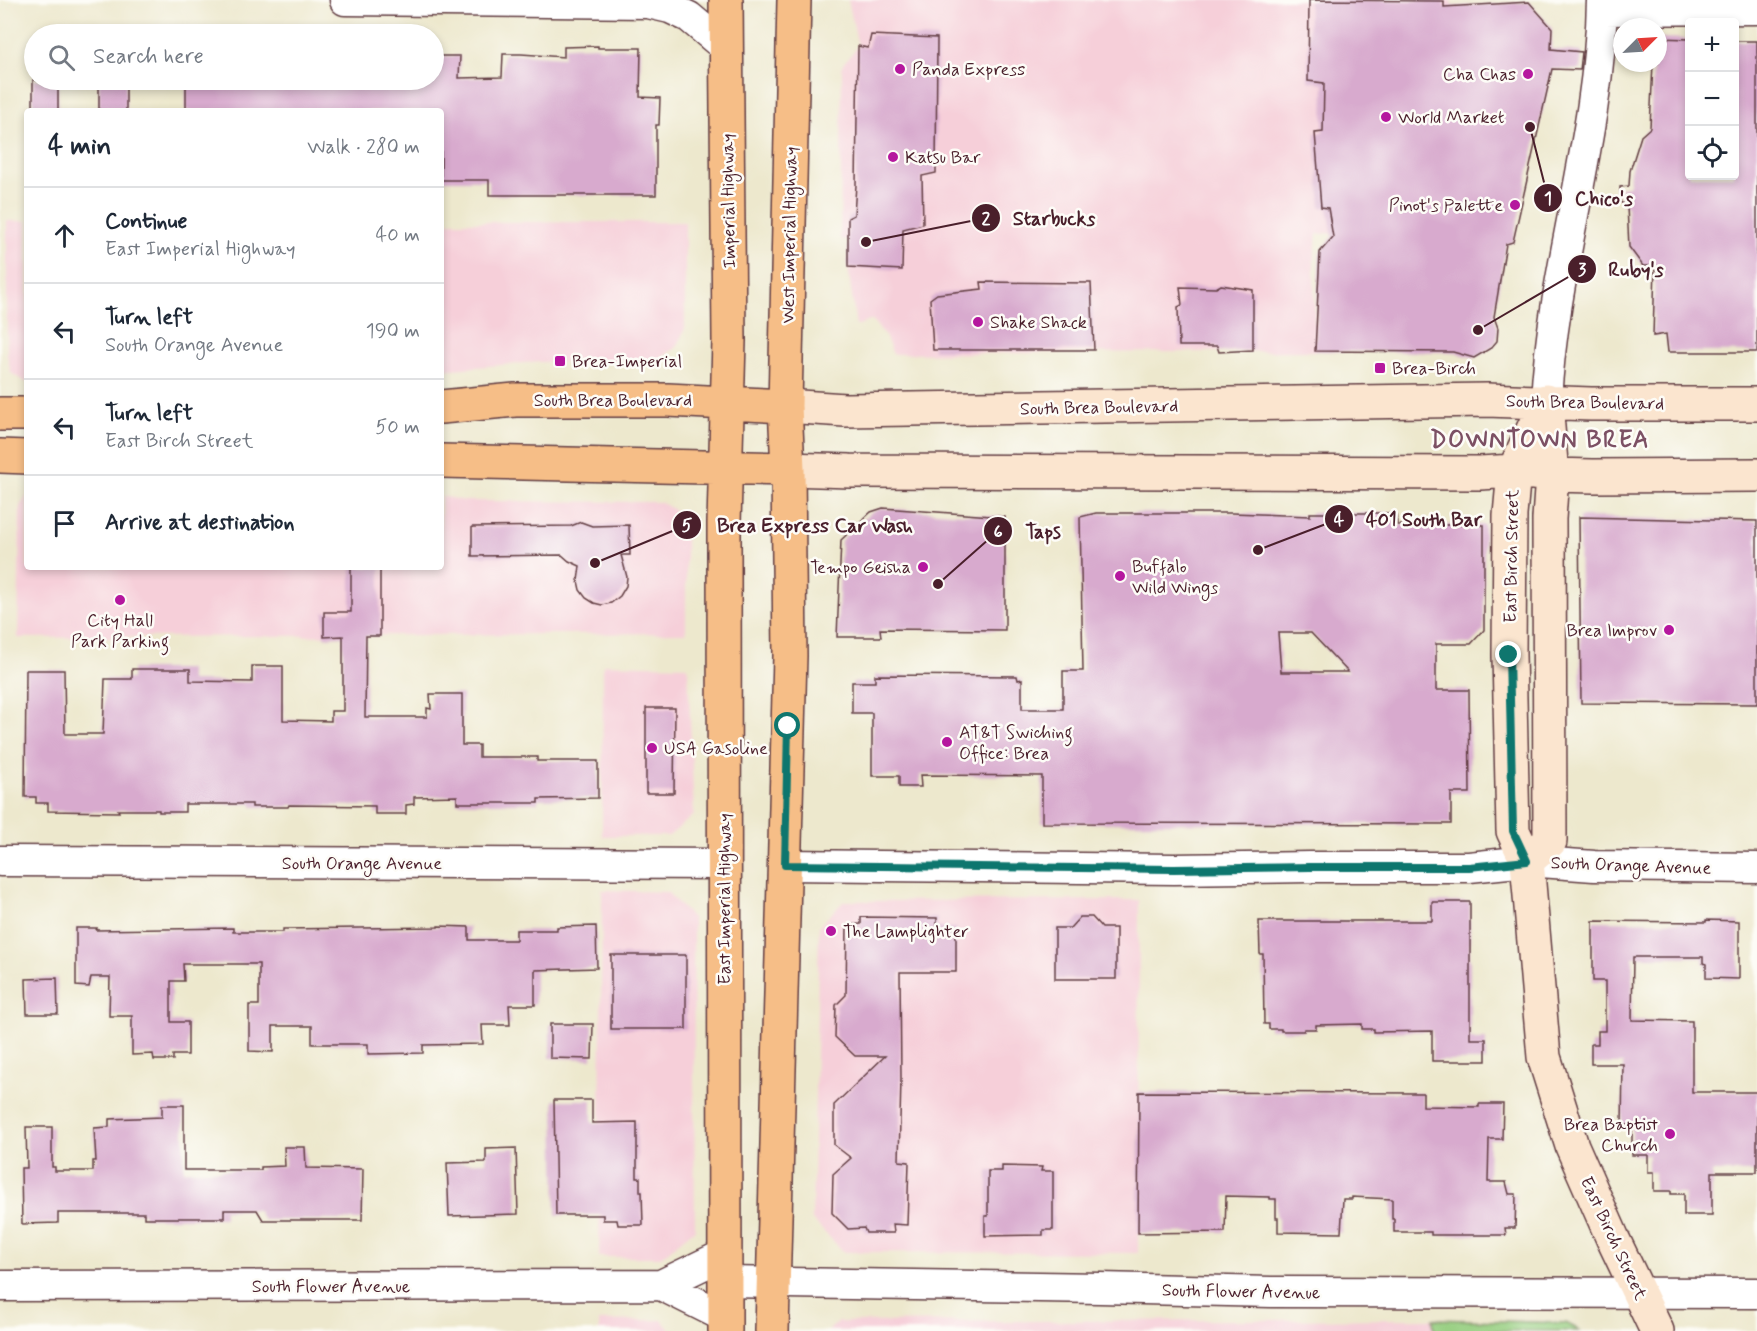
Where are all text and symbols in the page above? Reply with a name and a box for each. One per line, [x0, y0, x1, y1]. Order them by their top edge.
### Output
north arrow [1613, 18, 1667, 72]
map controls [1685, 18, 1739, 180]
button: + [1685, 18, 1739, 72]
search box [24, 24, 444, 90]
icon: search [45, 41, 78, 74]
text: Search here [93, 43, 204, 71]
place label: Panda Express [912, 58, 1025, 82]
marker: Panda Express [893, 62, 907, 76]
place label: Cha Chas [1443, 63, 1516, 87]
marker: Cha Chas [1521, 67, 1535, 81]
button: − [1685, 72, 1739, 126]
place label: World Market [1398, 106, 1505, 130]
marker: World Market [1379, 110, 1393, 124]
button: locate [1685, 126, 1739, 180]
text: 4 min [48, 130, 111, 164]
street label: Imperial Highway [716, 133, 743, 269]
text: Walk · 280 m [307, 134, 420, 161]
street label: West Imperial Highway [776, 146, 805, 324]
place label: Katsu Bar [905, 146, 981, 170]
marker: Katsu Bar [886, 150, 900, 164]
callout: Chico's [1533, 179, 1645, 217]
text: Chico's [1575, 186, 1633, 213]
text: 1 [1544, 187, 1552, 211]
place label: Pinot's Palette [1389, 194, 1503, 218]
marker: Pinot's Palette [1508, 198, 1522, 212]
callout: Starbucks [971, 199, 1107, 237]
text: Starbucks [1013, 206, 1095, 233]
text: 2 [982, 207, 991, 231]
text: Continue [105, 208, 187, 236]
icon: ahead [48, 219, 81, 252]
text: 40 m [376, 222, 420, 249]
text: East Imperial Highway [105, 236, 296, 263]
callout: Ruby's [1567, 250, 1676, 288]
text: Ruby's [1608, 257, 1664, 284]
text: 3 [1578, 258, 1587, 282]
text: Turn left [105, 304, 193, 332]
place label: Shake Shack [990, 311, 1087, 335]
icon: left [48, 315, 81, 348]
marker: Shake Shack [971, 315, 985, 329]
text: 190 m [366, 318, 420, 345]
text: South Orange Avenue [105, 332, 283, 359]
place label: Brea-Imperial [572, 350, 682, 374]
marker: Brea-Imperial [553, 354, 567, 368]
place label: Brea-Birch [1392, 357, 1476, 381]
marker: Brea-Birch [1373, 361, 1387, 375]
street label: South Brea Boulevard [534, 389, 692, 413]
street label: South Brea Boulevard [1506, 390, 1664, 416]
street label: South Brea Boulevard [1020, 395, 1178, 421]
text: Turn left [105, 400, 193, 428]
icon: left [48, 411, 81, 444]
text: 50 m [375, 414, 420, 441]
district label: DOWNTOWN BREA [1430, 425, 1650, 456]
text: East Birch Street [105, 428, 253, 455]
street label: East Birch Street [1499, 489, 1525, 623]
callout: 401 South Bar [1324, 500, 1494, 538]
callout: Brea Express Car Wash [672, 506, 928, 544]
icon: arrive [48, 507, 81, 540]
text: 401 South Bar [1366, 507, 1483, 534]
text: 4 [1334, 508, 1345, 532]
text: Arrive at destination [105, 509, 295, 537]
callout: Taps [983, 512, 1072, 550]
text: Brea Express Car Wash [717, 513, 913, 540]
text: 5 [682, 514, 693, 538]
text: Taps [1025, 519, 1061, 546]
text: 6 [993, 520, 1003, 544]
place label: Buffalo Wild Wings [1132, 555, 1218, 601]
place label: Tempo Geisha [810, 556, 911, 580]
marker: Tempo Geisha [916, 560, 930, 574]
marker: Buffalo Wild Wings [1113, 569, 1127, 583]
marker: City Hall Park Parking [113, 593, 127, 607]
place label: City Hall Park Parking [71, 609, 169, 656]
place label: Brea Improv [1566, 619, 1657, 643]
marker: Brea Improv [1662, 623, 1676, 637]
route end [1495, 641, 1521, 667]
route start [774, 712, 800, 738]
place label: AT&T Swiching Office: Brea [959, 721, 1073, 766]
marker: AT&T Swiching Office: Brea [940, 735, 954, 749]
place label: USA Gasoline [664, 737, 768, 761]
marker: USA Gasoline [645, 741, 659, 755]
street label: East Imperial Highway [713, 813, 738, 985]
street label: South Orange Avenue [1550, 851, 1712, 882]
street label: South Orange Avenue [282, 852, 442, 877]
place label: The Lamplighter [843, 920, 969, 944]
marker: The Lamplighter [824, 924, 838, 938]
place label: Brea Baptist Church [1564, 1113, 1659, 1158]
marker: Brea Baptist Church [1663, 1127, 1677, 1141]
street label: East Birch Street [1574, 1173, 1652, 1304]
street label: South Flower Avenue [252, 1275, 410, 1299]
street label: South Flower Avenue [1162, 1279, 1320, 1305]

